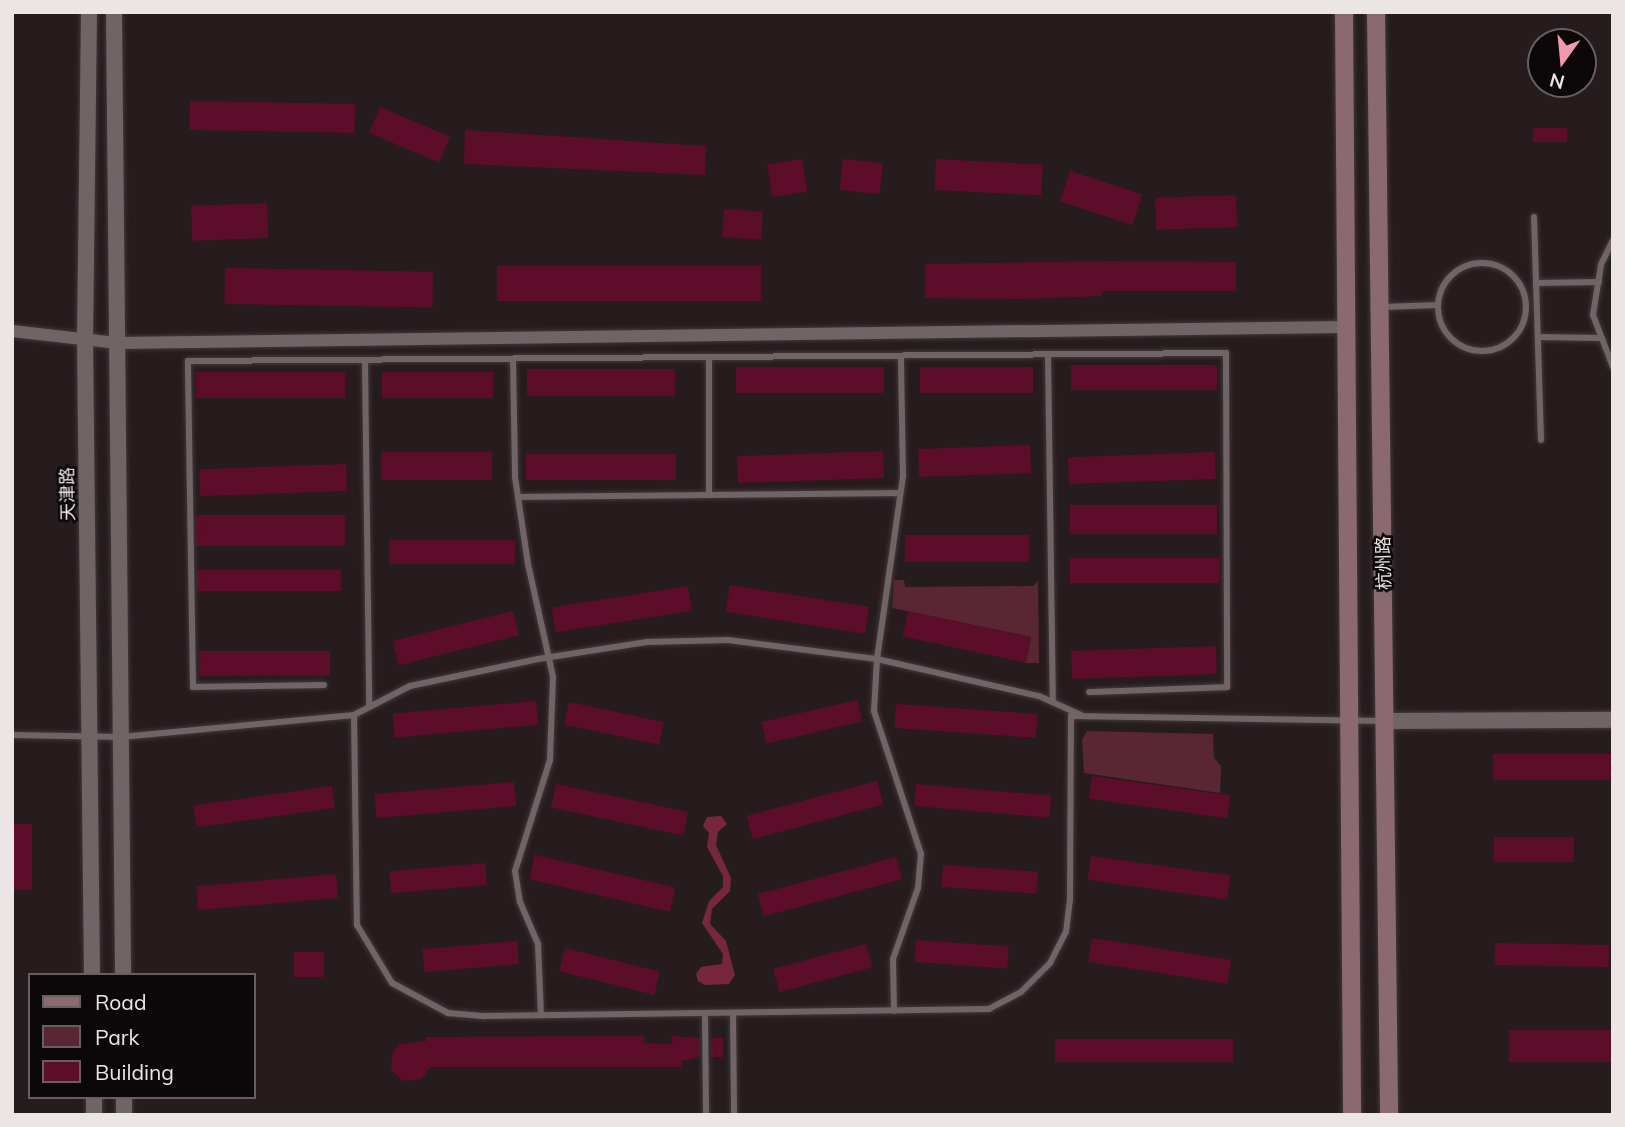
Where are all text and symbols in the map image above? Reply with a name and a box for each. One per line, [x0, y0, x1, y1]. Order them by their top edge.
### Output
north arrow [1527, 28, 1597, 98]
text: N [1547, 68, 1567, 95]
street label: 天津路 [57, 467, 79, 521]
street label: 杭州路 [1373, 536, 1395, 590]
legend [28, 973, 256, 1099]
text: Road [95, 989, 146, 1015]
text: Park [95, 1024, 139, 1050]
text: Building [95, 1059, 174, 1085]

